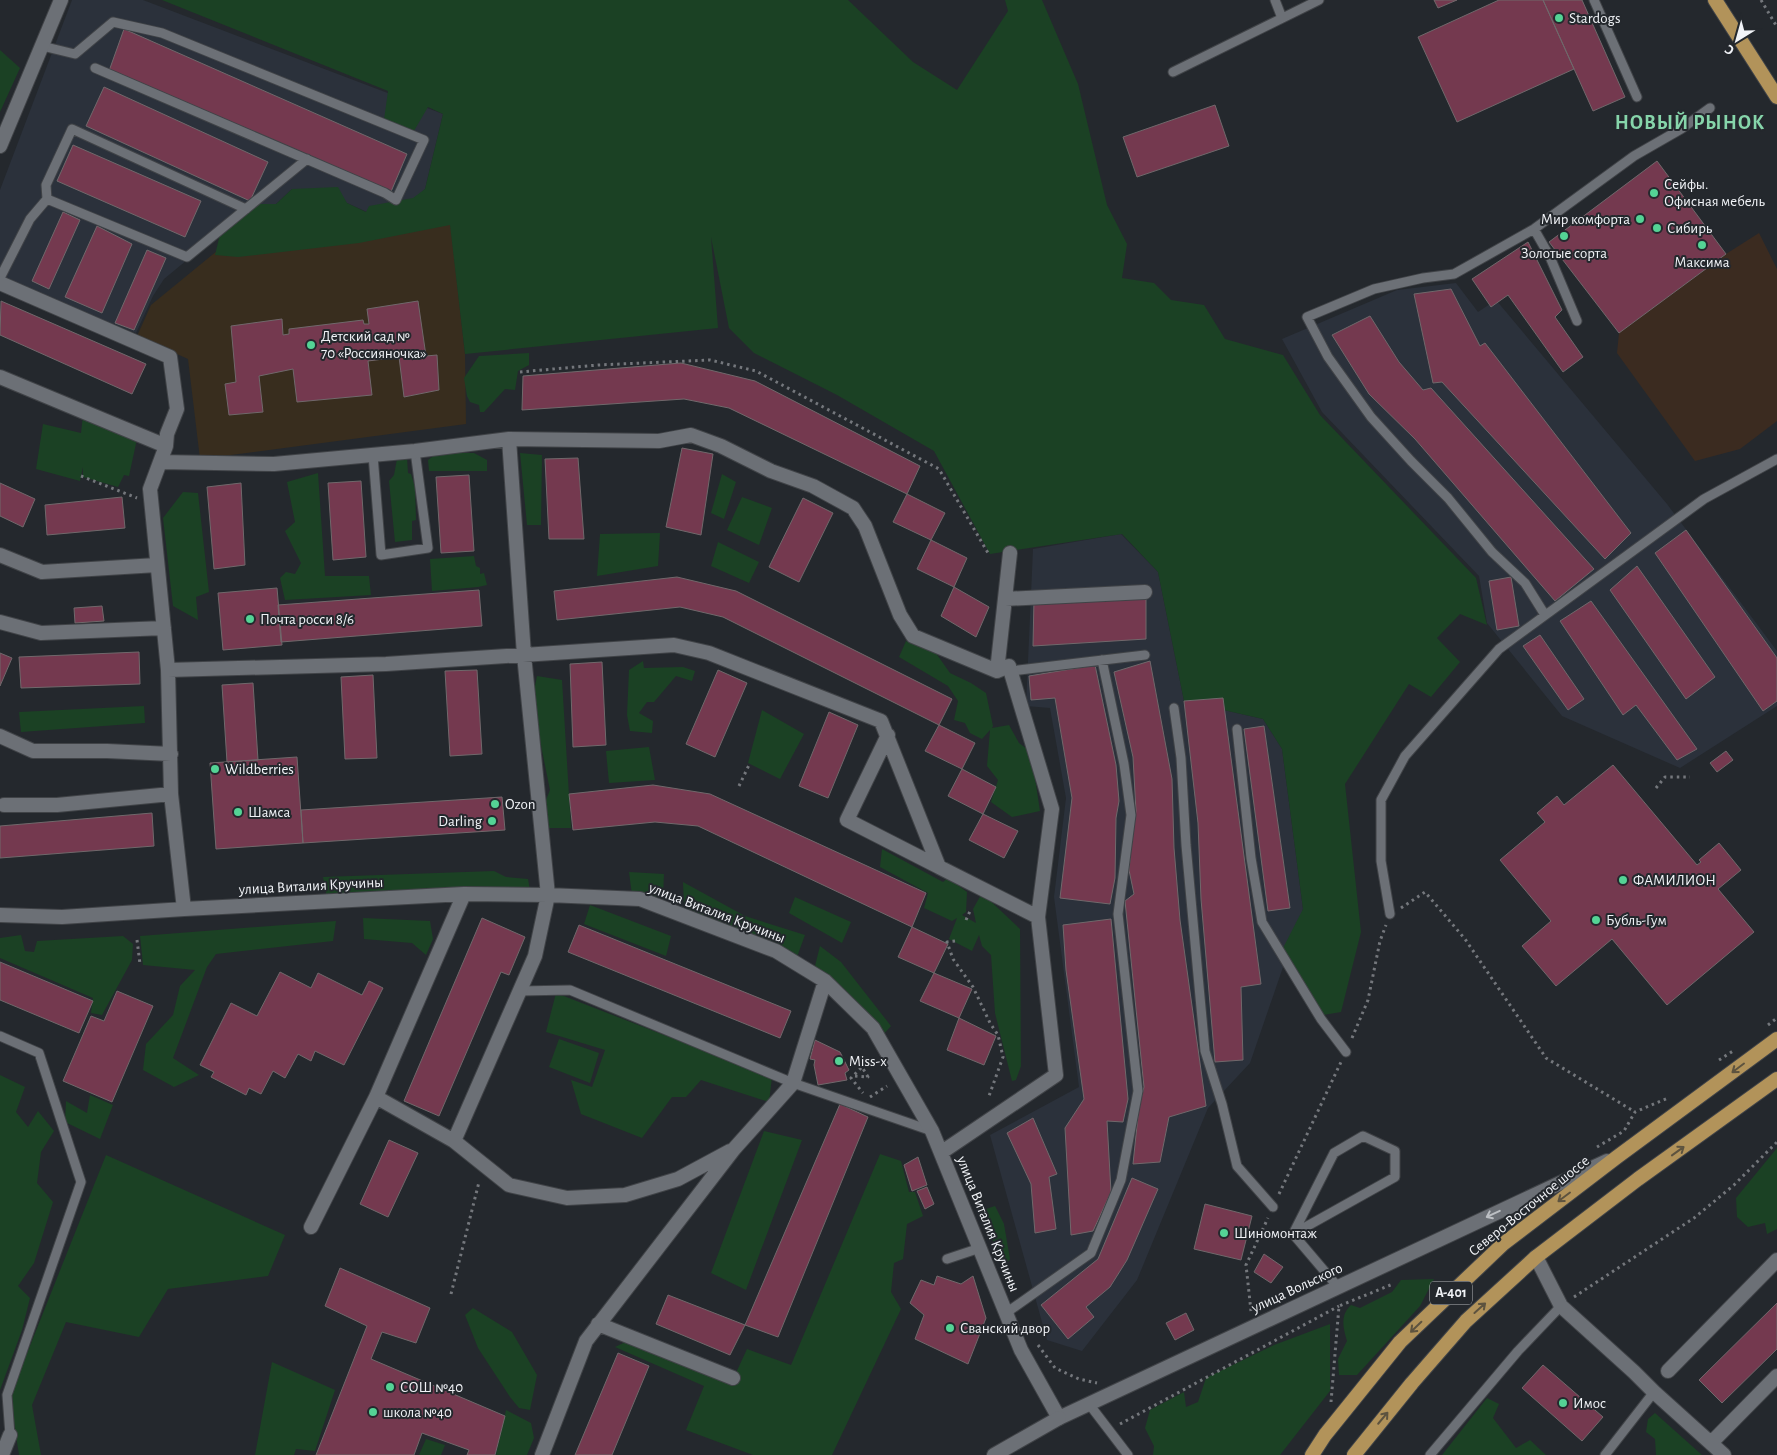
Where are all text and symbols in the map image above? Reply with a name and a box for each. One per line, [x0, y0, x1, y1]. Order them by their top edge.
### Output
place label: Stardogs [1569, 11, 1620, 26]
marker: Stardogs [1553, 12, 1565, 24]
north arrow [1712, 15, 1762, 65]
text: С [1722, 42, 1737, 58]
district label: НОВЫЙ РЫНОК [1615, 111, 1765, 133]
place label: Сейфы. Офисная мебель [1664, 177, 1765, 209]
marker: Сейфы. Офисная мебель [1648, 187, 1660, 199]
place label: Мир комфорта [1541, 212, 1630, 227]
marker: Мир комфорта [1634, 213, 1646, 225]
place label: Сибирь [1667, 221, 1713, 236]
marker: Сибирь [1651, 222, 1663, 234]
marker: Золотые сорта [1558, 230, 1570, 242]
marker: Максима [1696, 239, 1708, 251]
place label: Золотые сорта [1521, 246, 1607, 261]
place label: Максима [1674, 255, 1730, 270]
place label: Детский сад № 70 «Россияночка» [321, 329, 426, 361]
marker: Детский сад № 70 «Россияночка» [305, 339, 317, 351]
place label: Почта росси 8/6 [260, 612, 354, 627]
marker: Почта росси 8/6 [244, 613, 256, 625]
place label: Wildberries [225, 762, 294, 777]
marker: Wildberries [209, 763, 221, 775]
place label: Ozon [505, 797, 535, 812]
marker: Ozon [489, 798, 501, 810]
place label: Шамса [248, 805, 291, 820]
marker: Шамса [232, 806, 244, 818]
place label: Darling [438, 814, 483, 829]
marker: Darling [486, 815, 498, 827]
place label: ФАМИЛИОН [1633, 873, 1716, 888]
marker: ФАМИЛИОН [1617, 874, 1629, 886]
street label: улица Виталия Кручины [237, 875, 384, 897]
street label: улица Виталия Кручины [646, 880, 787, 946]
place label: Бубль-Гум [1606, 913, 1667, 928]
marker: Бубль-Гум [1590, 914, 1602, 926]
place label: Miss-x [849, 1054, 887, 1069]
marker: Miss-x [833, 1055, 845, 1067]
one-way arrow [1731, 1063, 1745, 1073]
one-way arrow [1670, 1146, 1684, 1156]
street label: улица Виталия Кручины [954, 1153, 1022, 1294]
street label: Северо-Восточное шоссе [1466, 1153, 1592, 1259]
one-way arrow [1557, 1192, 1571, 1202]
one-way arrow [1486, 1209, 1501, 1219]
place label: Шиномонтаж [1234, 1226, 1317, 1241]
marker: Шиномонтаж [1218, 1227, 1230, 1239]
street label: улица Вольского [1248, 1260, 1345, 1316]
road number: А-401 [1430, 1282, 1472, 1305]
one-way arrow [1474, 1302, 1487, 1314]
place label: Сванский двор [960, 1321, 1050, 1336]
one-way arrow [1409, 1321, 1422, 1333]
marker: Сванский двор [944, 1322, 956, 1334]
place label: СОШ №40 [400, 1380, 463, 1395]
marker: СОШ №40 [384, 1381, 396, 1393]
place label: Имос [1573, 1396, 1606, 1411]
marker: Имос [1557, 1397, 1569, 1409]
place label: школа №40 [383, 1405, 452, 1420]
marker: школа №40 [367, 1406, 379, 1418]
one-way arrow [1377, 1412, 1388, 1425]

